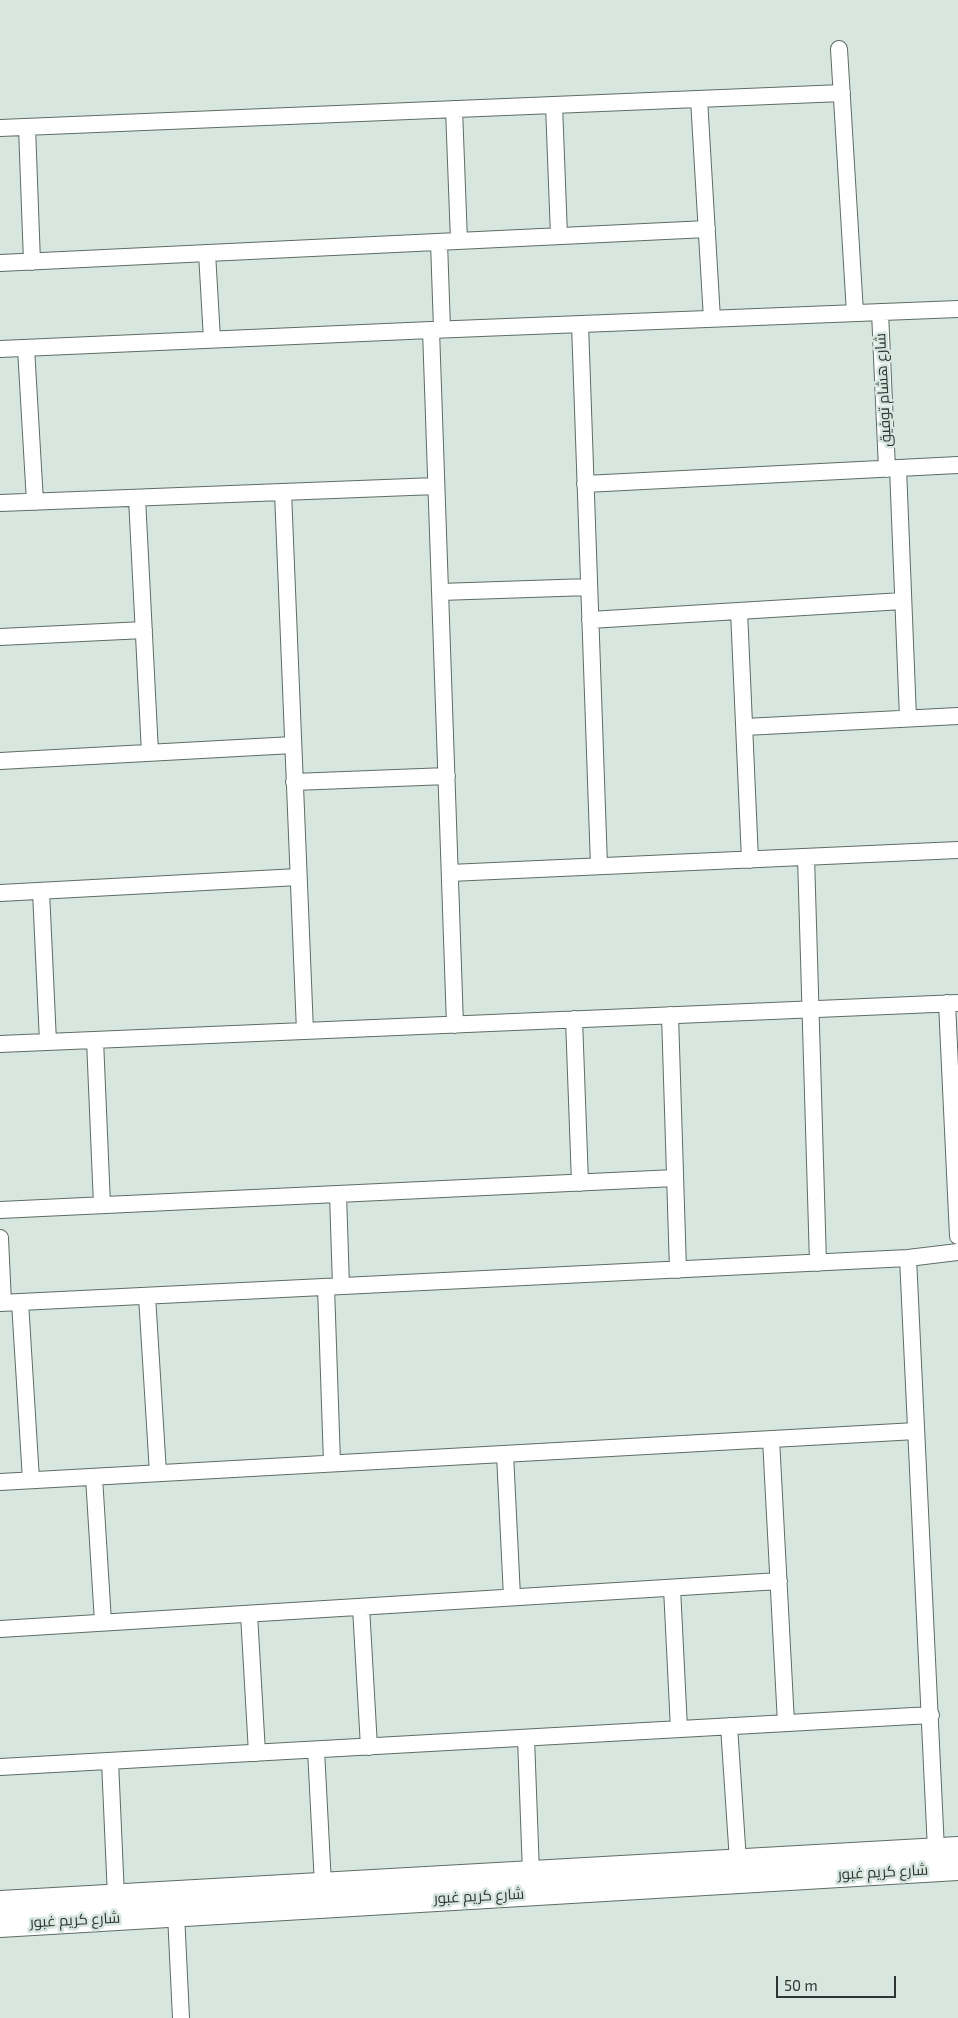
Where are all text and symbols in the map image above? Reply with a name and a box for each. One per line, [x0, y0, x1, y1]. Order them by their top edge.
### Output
street label: شارع هشام توفيق [871, 333, 895, 447]
street label: شارع كريم غبور [837, 1861, 929, 1883]
street label: شارع كريم غبور [433, 1885, 525, 1907]
street label: شارع كريم غبور [29, 1909, 121, 1931]
scale bar [778, 1966, 898, 1998]
text: 50 m [784, 1976, 818, 1994]

